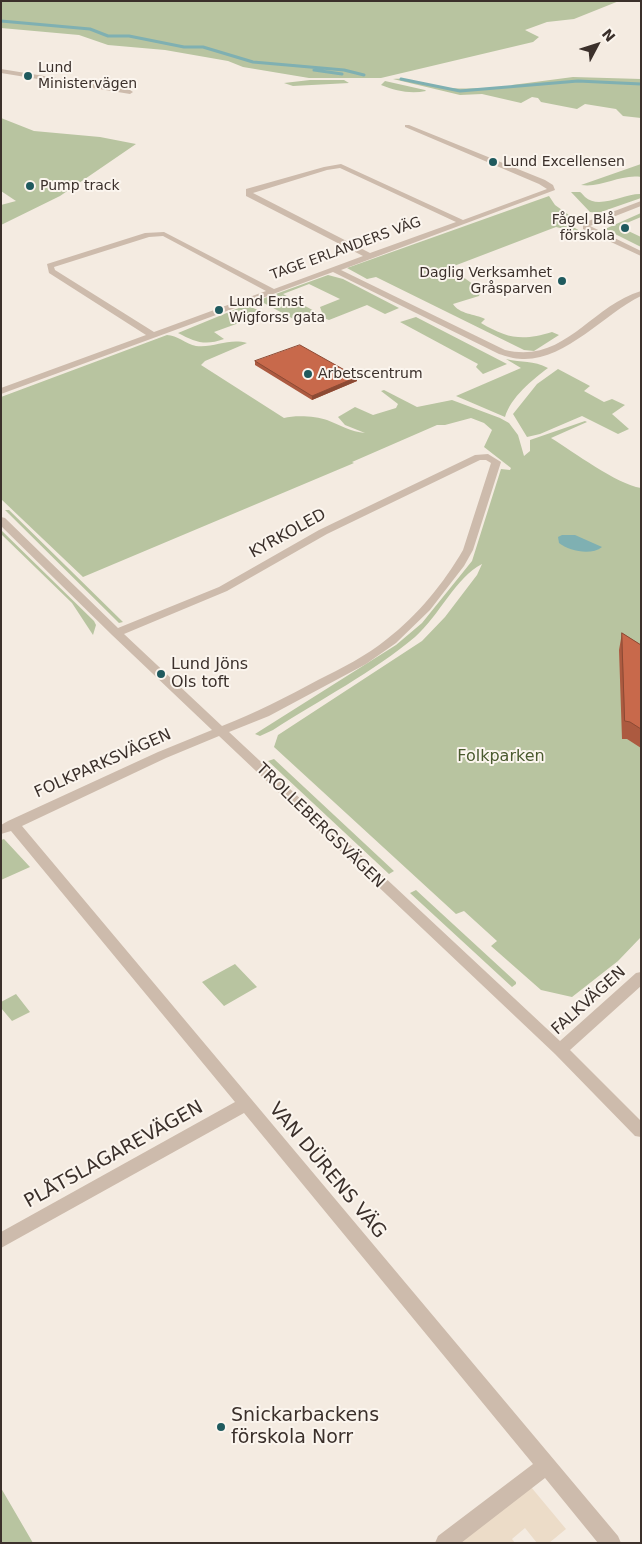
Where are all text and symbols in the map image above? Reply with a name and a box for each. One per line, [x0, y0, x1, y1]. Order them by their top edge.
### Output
north arrow [572, 20, 622, 70]
text: N [599, 26, 618, 45]
place label: Lund Ministervägen [38, 60, 137, 92]
marker: Lund Ministervägen [22, 70, 34, 82]
place label: Lund Excellensen [503, 154, 625, 170]
marker: Lund Excellensen [487, 156, 499, 168]
place label: Pump track [40, 178, 120, 194]
marker: Pump track [24, 180, 36, 192]
place label: Fågel Blå förskola [552, 212, 615, 244]
street label: TAGE ERLANDERS VÄG [268, 214, 424, 284]
marker: Fågel Blå förskola [619, 222, 631, 234]
place label: Daglig Verksamhet Gråsparven [419, 265, 552, 298]
marker: Daglig Verksamhet Gråsparven [556, 275, 568, 287]
place label: Lund Ernst Wigforss gata [229, 294, 325, 326]
marker: Lund Ernst Wigforss gata [213, 304, 225, 316]
place label: Arbetscentrum [318, 366, 423, 382]
marker: Arbetscentrum [302, 368, 314, 380]
street label: KYRKOLED [246, 505, 330, 563]
place label: Lund Jöns Ols toft [171, 655, 248, 693]
marker: Lund Jöns Ols toft [155, 668, 167, 680]
street label: FOLKPARKSVÄGEN [32, 725, 174, 803]
park label: Folkparken [457, 747, 545, 767]
street label: TROLLEBERGSVÄGEN [252, 760, 388, 892]
street label: FALKVÄGEN [548, 963, 630, 1039]
street label: PLÅTSLAGAREVÄGEN [21, 1096, 207, 1214]
street label: VAN DÜRENS VÄG [264, 1098, 390, 1244]
place label: Snickarbackens förskola Norr [231, 1405, 379, 1449]
marker: Snickarbackens förskola Norr [215, 1421, 227, 1433]

